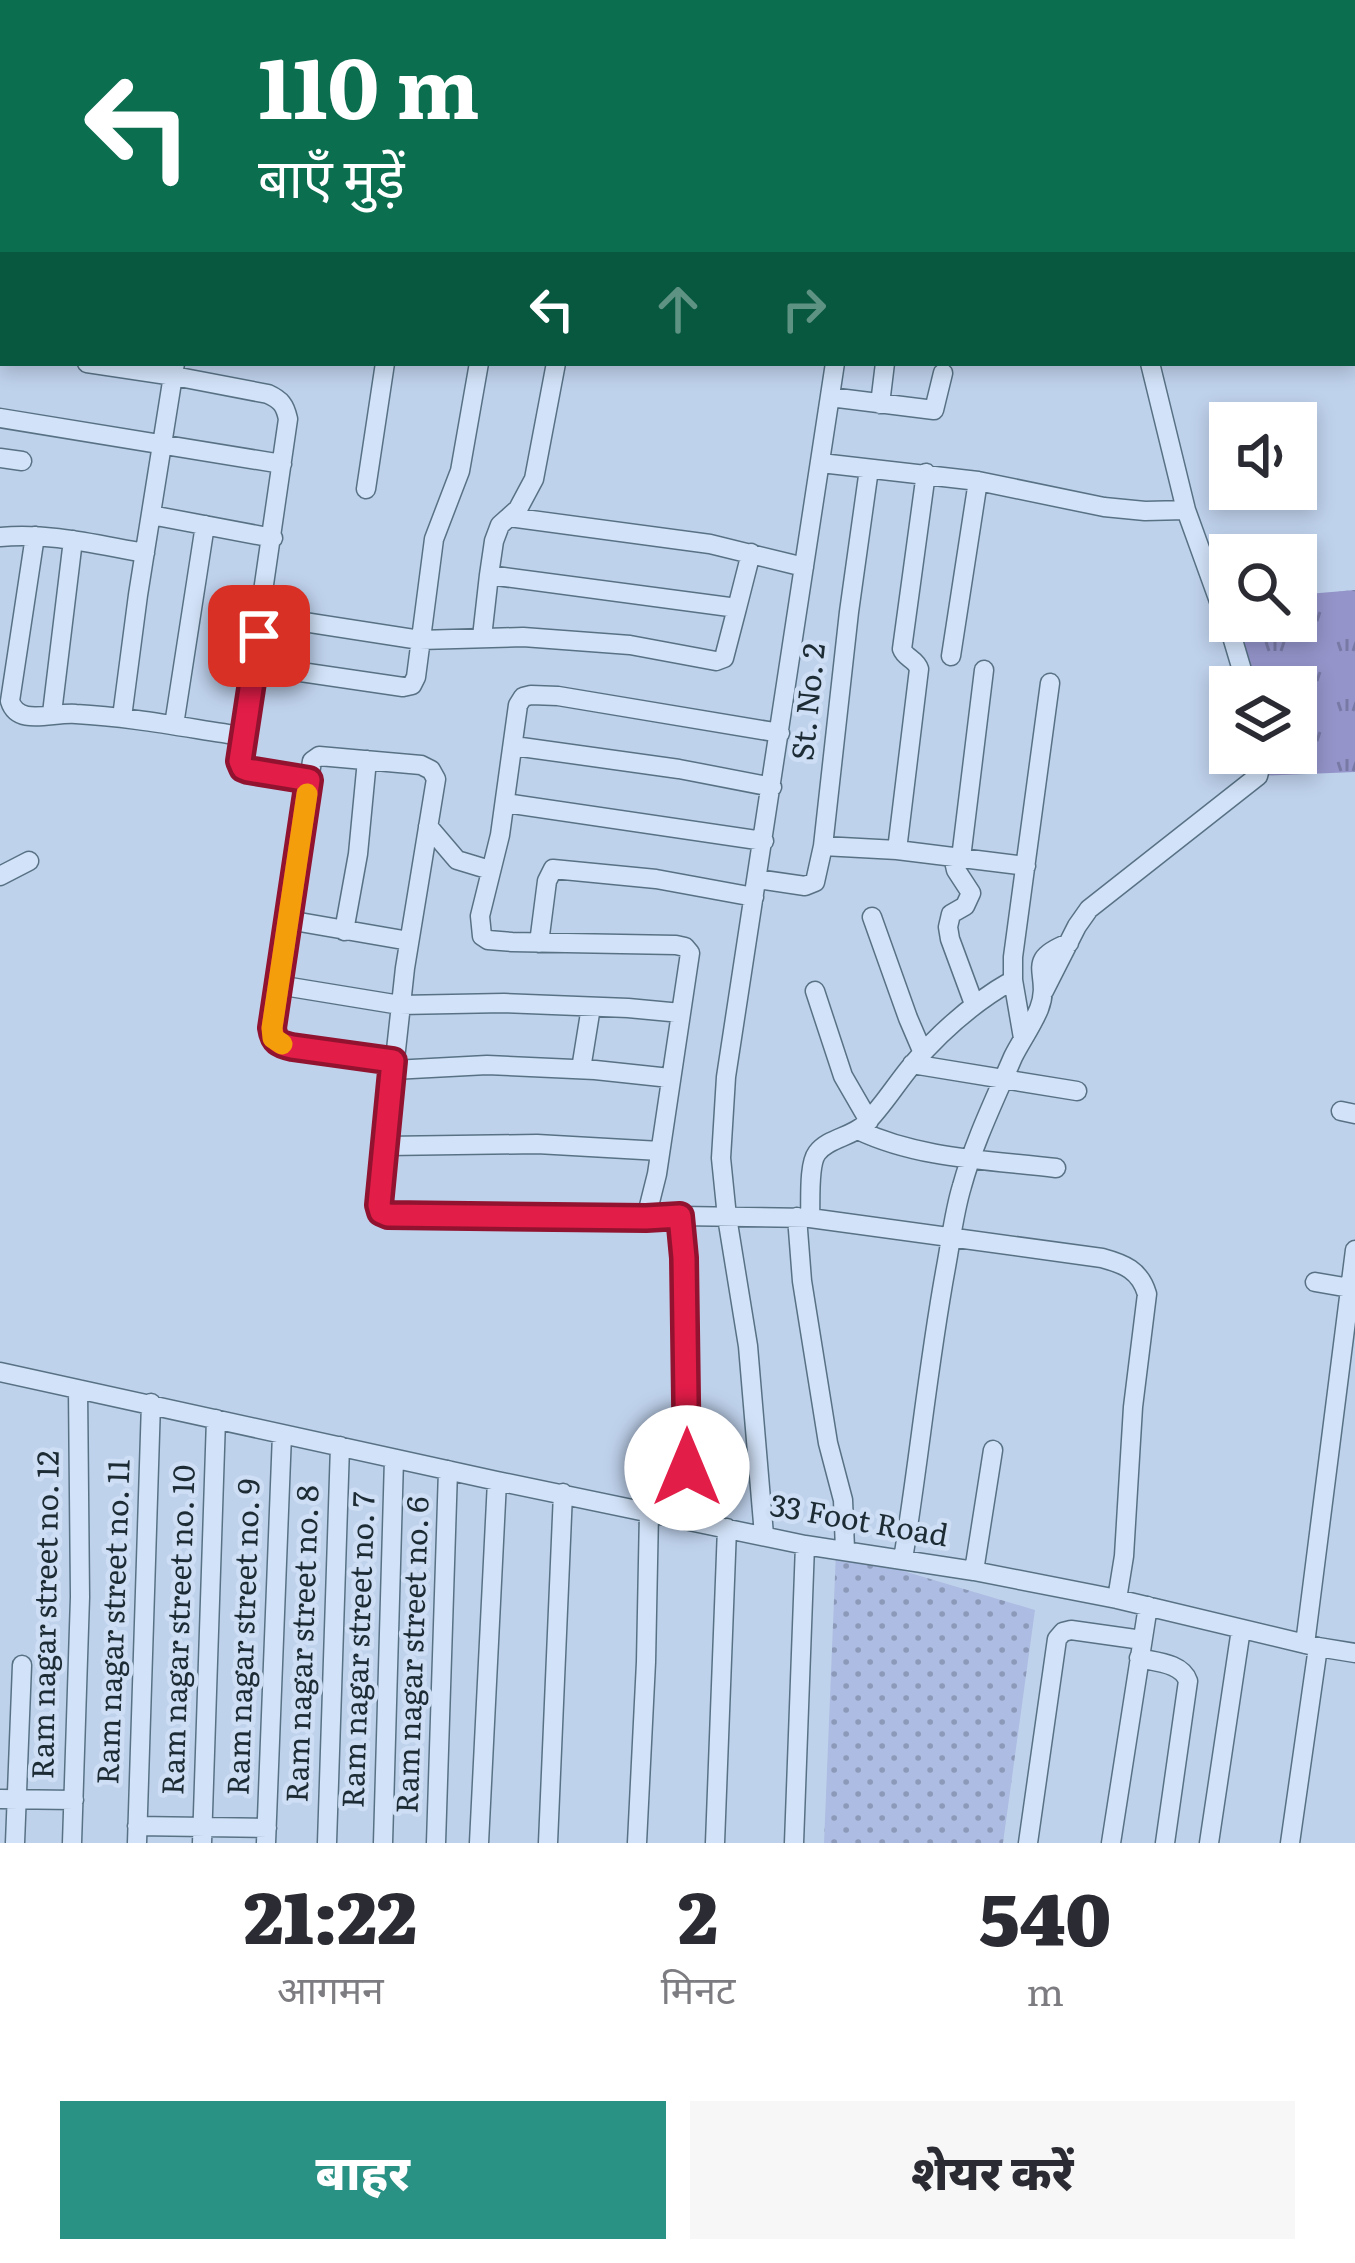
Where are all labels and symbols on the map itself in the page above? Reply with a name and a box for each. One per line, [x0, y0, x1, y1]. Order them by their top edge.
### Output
pin [208, 585, 310, 687]
street label: St. No. 2 [778, 641, 834, 763]
position arrow [624, 1405, 750, 1531]
street label: Ram nagar street no. 12 [18, 1450, 68, 1780]
street label: Ram nagar street no. 11 [83, 1458, 139, 1785]
street label: Ram nagar street no. 10 [148, 1464, 204, 1796]
street label: Ram nagar street no. 9 [213, 1478, 269, 1796]
street label: 33 Foot Road [767, 1481, 952, 1555]
street label: Ram nagar street no. 8 [272, 1484, 328, 1803]
street label: Ram nagar street no. 7 [328, 1491, 384, 1809]
street label: Ram nagar street no. 6 [382, 1496, 438, 1814]

